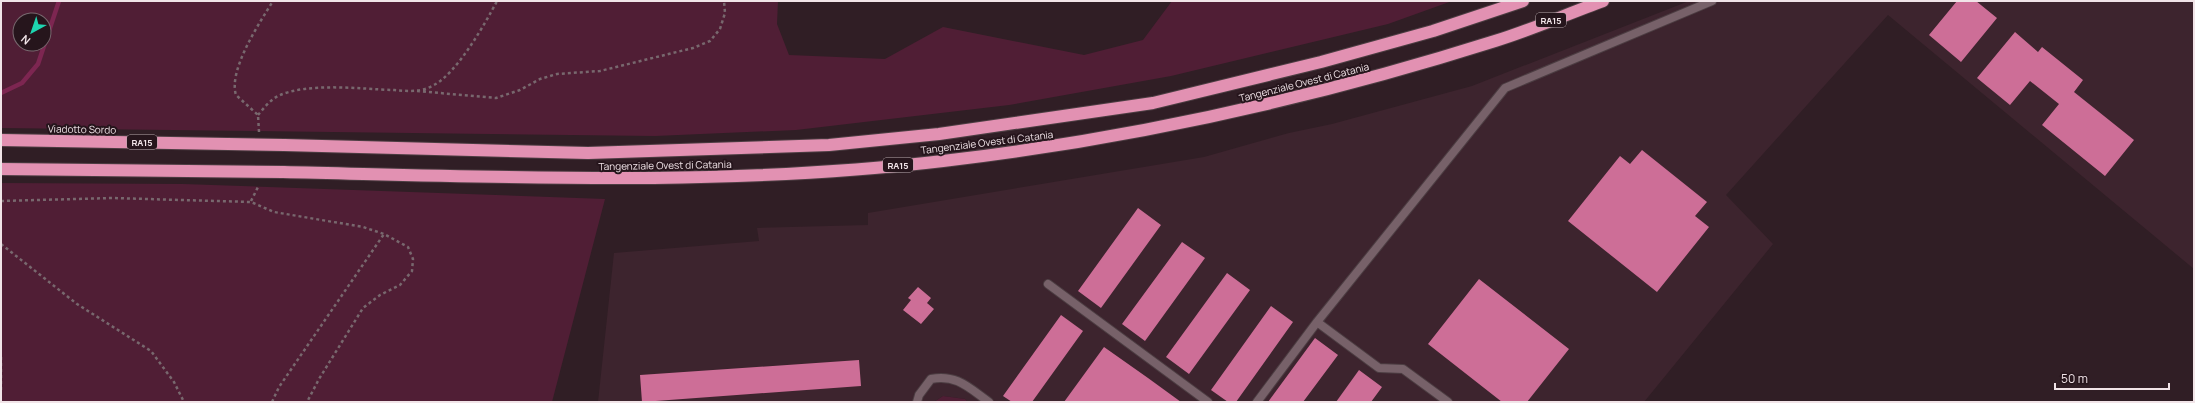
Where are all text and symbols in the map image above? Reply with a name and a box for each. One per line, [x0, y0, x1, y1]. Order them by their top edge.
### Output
north arrow [12, 12, 52, 52]
road number: RA15 [1536, 13, 1566, 27]
text: N [17, 32, 33, 48]
street label: Tangenziale Ovest di Catania [1238, 59, 1370, 105]
street label: Viadotto Sordo [48, 121, 116, 137]
street label: Tangenziale Ovest di Catania [920, 127, 1054, 157]
road number: RA15 [127, 135, 157, 149]
street label: Tangenziale Ovest di Catania [598, 157, 732, 173]
road number: RA15 [883, 158, 913, 172]
scale bar [2055, 365, 2169, 391]
text: 50 m [2061, 370, 2088, 387]

